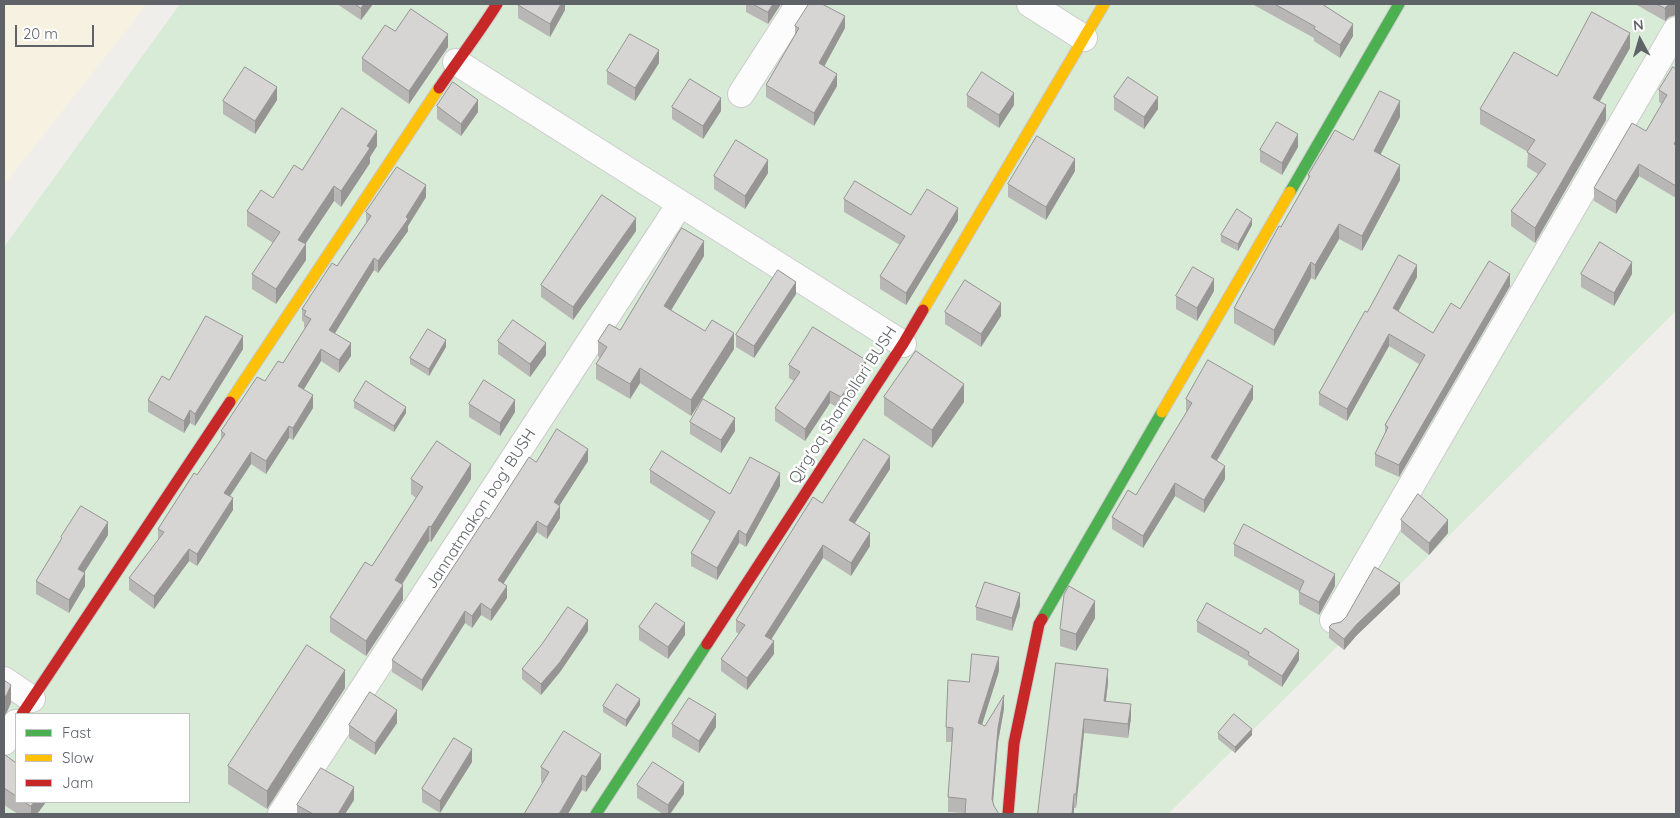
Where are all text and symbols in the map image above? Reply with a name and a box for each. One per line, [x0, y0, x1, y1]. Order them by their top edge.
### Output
scale bar [18, 15, 96, 47]
north arrow [1615, 15, 1665, 65]
text: N [1632, 16, 1644, 35]
text: 20 m [23, 24, 58, 43]
street label: Qirg'oq Shamollari BUSH [785, 323, 901, 487]
street label: Jannatmakon bog' BUSH [422, 425, 540, 593]
legend [15, 713, 190, 803]
text: Fast [62, 723, 91, 742]
text: Slow [62, 748, 94, 767]
text: Jam [62, 773, 93, 792]

